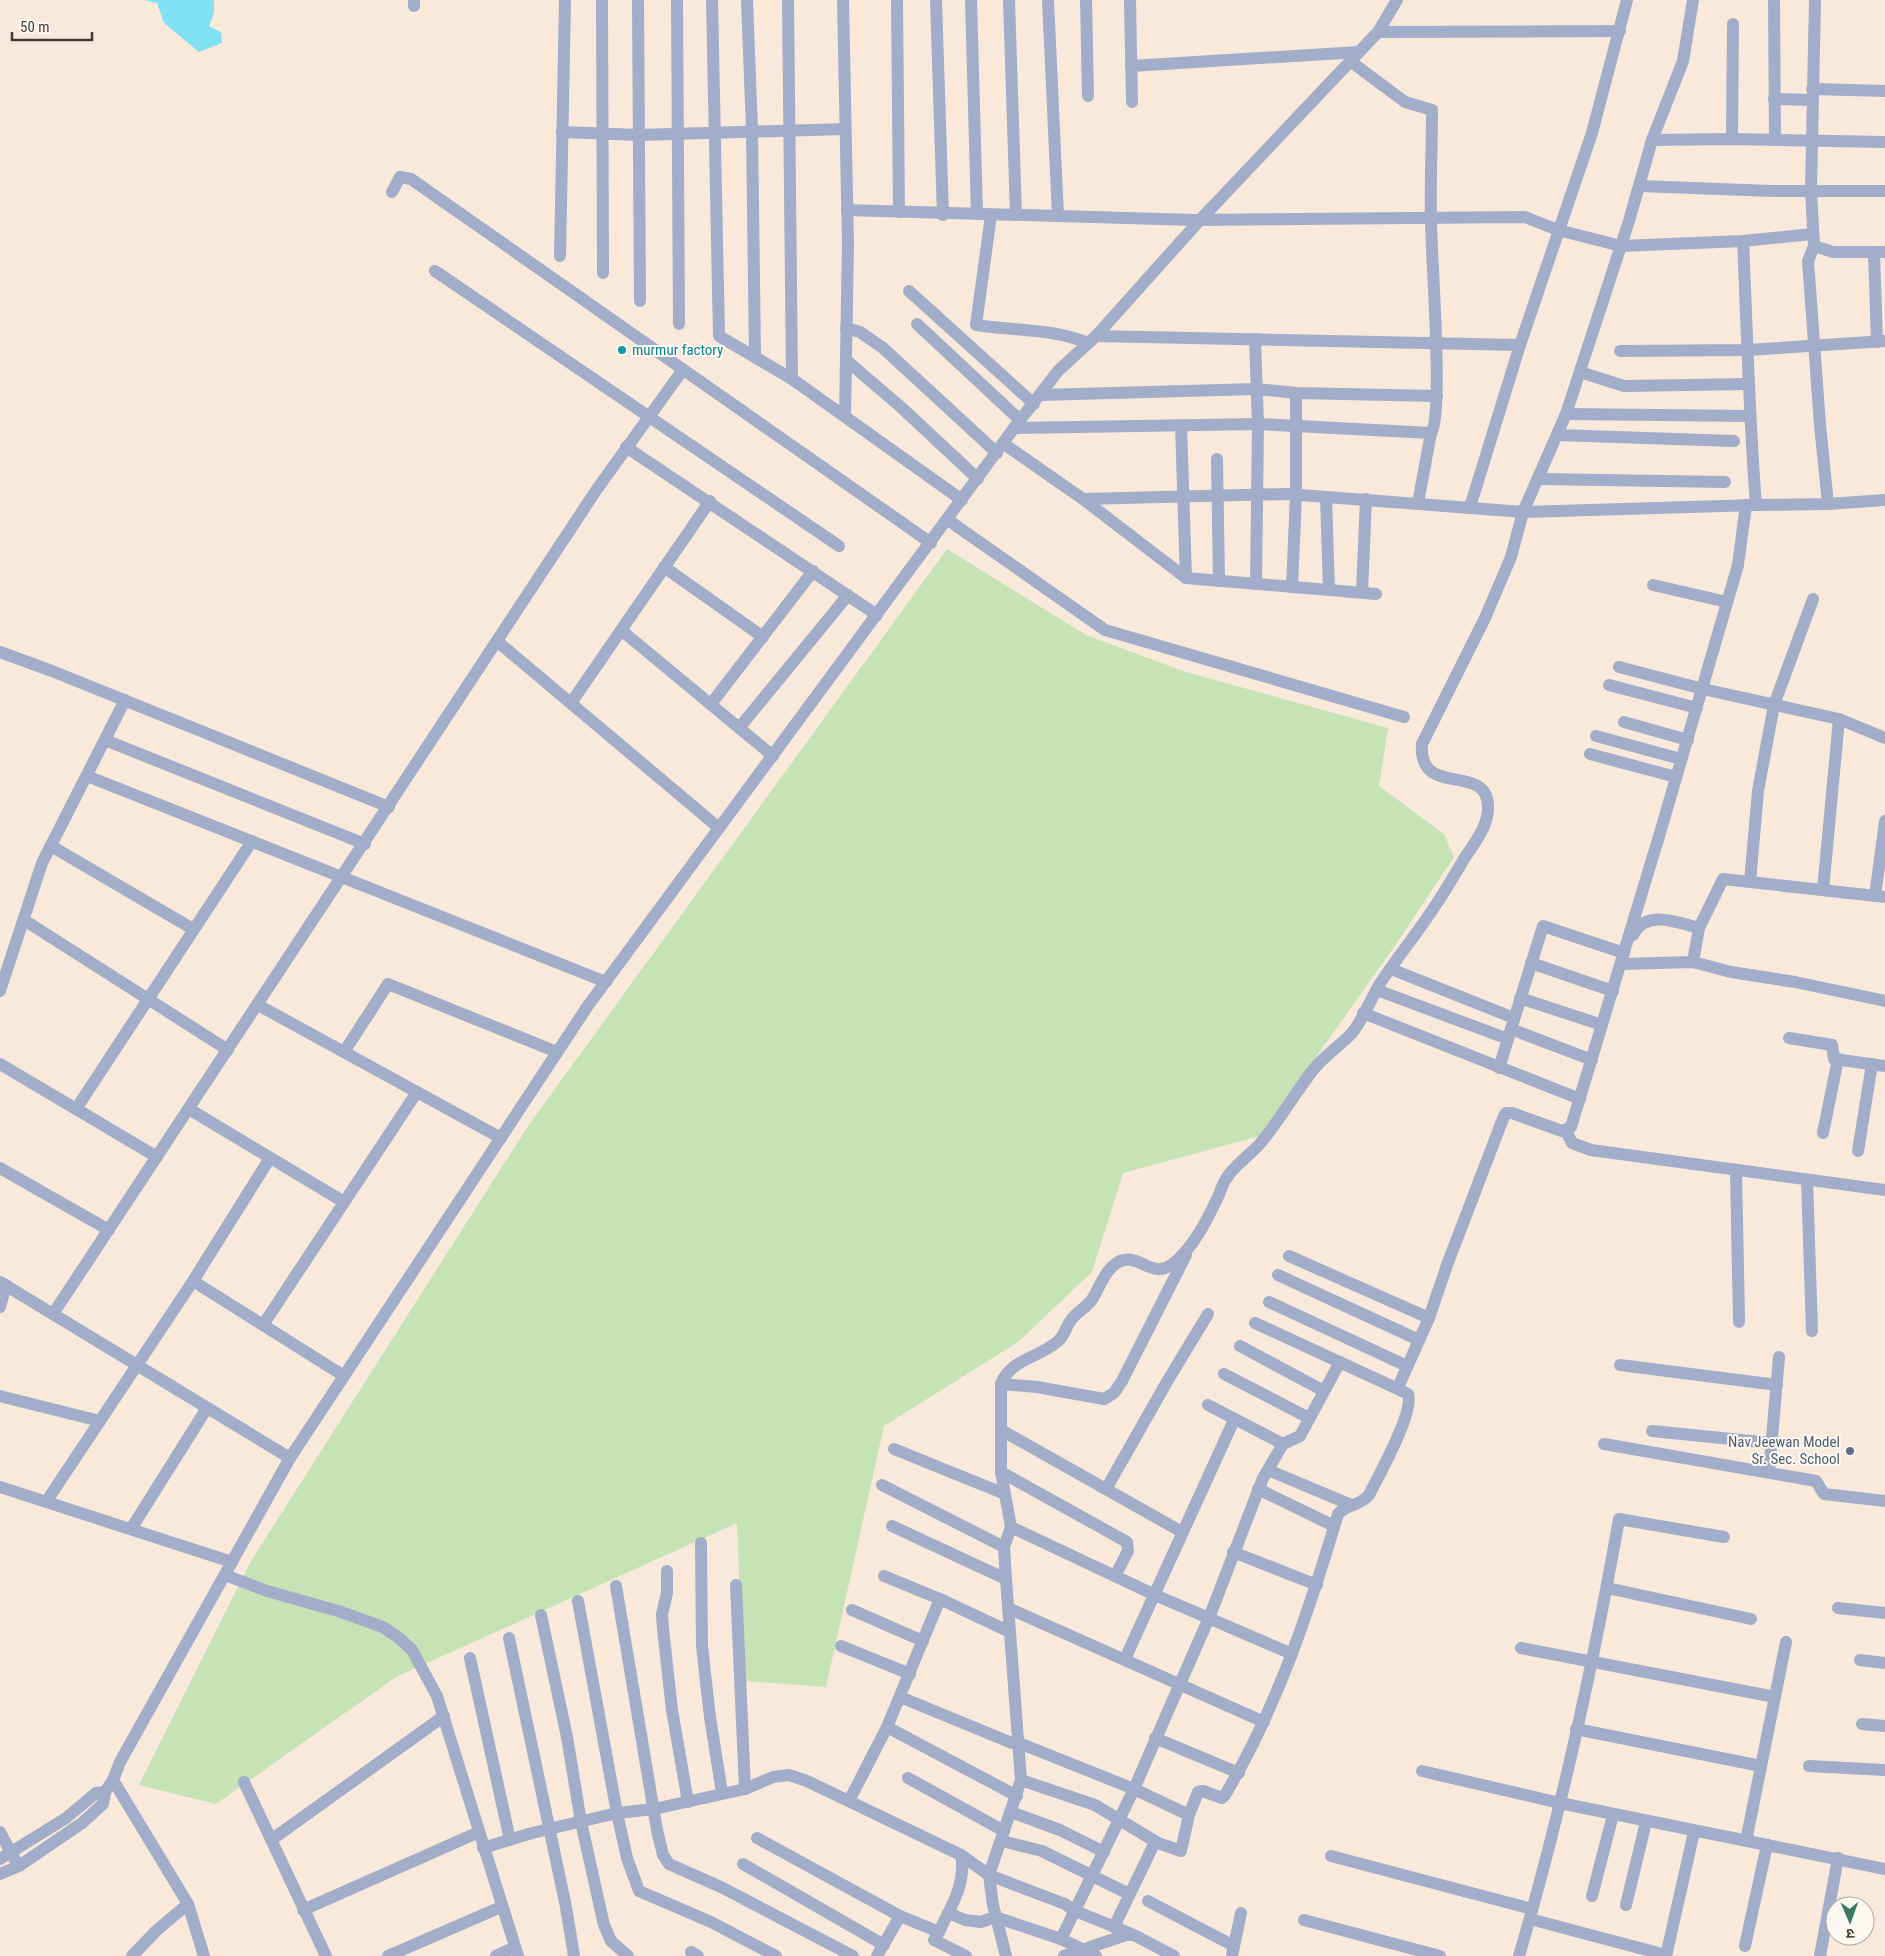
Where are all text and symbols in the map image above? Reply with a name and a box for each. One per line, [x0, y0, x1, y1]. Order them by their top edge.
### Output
scale bar [12, 10, 92, 42]
text: 50 m [20, 18, 50, 36]
place label: murmur factory [632, 341, 723, 359]
marker: murmur factory [616, 344, 628, 356]
place label: Nav Jeewan Model Sr. Sec. School [1728, 1433, 1840, 1468]
marker: Nav Jeewan Model Sr. Sec. School [1844, 1445, 1856, 1457]
north arrow [1825, 1896, 1875, 1946]
text: उ [1845, 1926, 1855, 1942]

